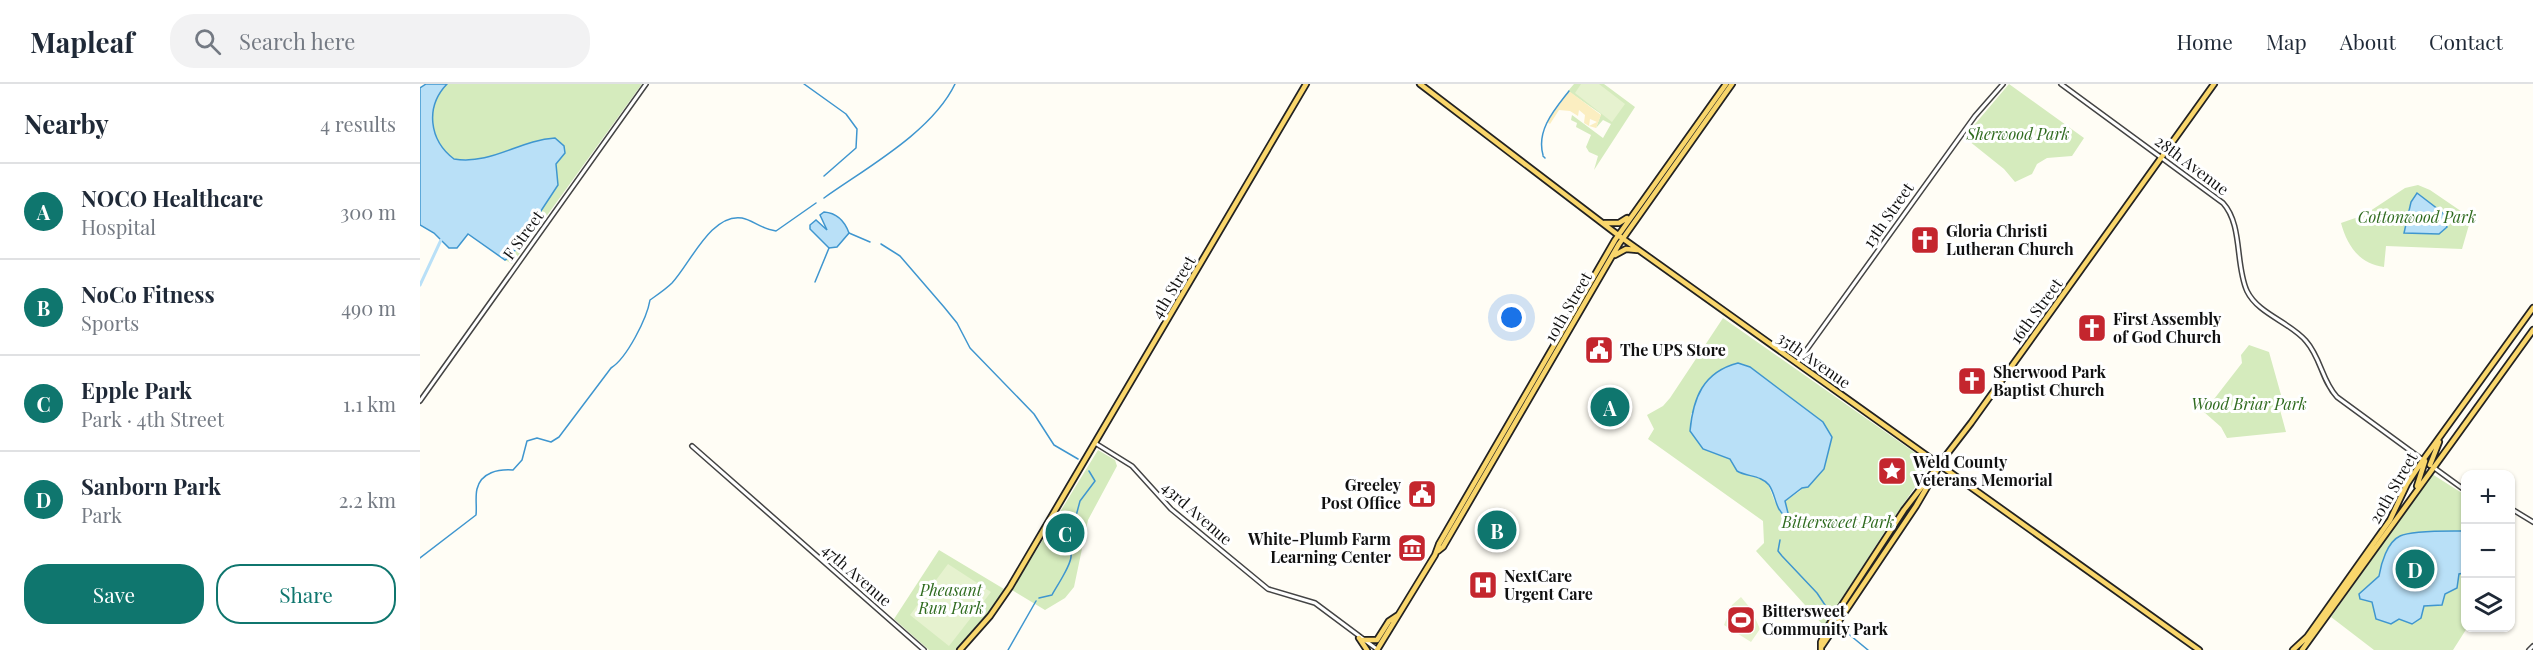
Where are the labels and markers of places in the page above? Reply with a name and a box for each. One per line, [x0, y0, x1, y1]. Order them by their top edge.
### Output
place label: Gloria Christi Lutheran Church [1946, 220, 2074, 259]
church icon: Gloria Christi Lutheran Church [1909, 224, 1941, 256]
place label: First Assembly of God Church [2113, 308, 2222, 347]
church icon: First Assembly of God Church [2076, 312, 2108, 344]
public building icon: The UPS Store [1583, 334, 1615, 366]
place label: The UPS Store [1620, 339, 1726, 360]
place label: Sherwood Park Baptist Church [1993, 361, 2107, 400]
church icon: Sherwood Park Baptist Church [1956, 365, 1988, 397]
pin: A [1590, 384, 1630, 430]
place label: Weld County Veterans Memorial [1912, 451, 2053, 490]
place icon: Weld County Veterans Memorial [1876, 455, 1908, 487]
place label: Greeley Post Office [1321, 474, 1402, 513]
public building icon: Greeley Post Office [1406, 478, 1438, 510]
pin: B [1478, 508, 1516, 552]
pin: C [1046, 510, 1084, 556]
place label: White-Plumb Farm Learning Center [1247, 528, 1392, 567]
museum icon: White-Plumb Farm Learning Center [1396, 532, 1428, 564]
pin: D [2396, 546, 2434, 592]
place label: NextCare Urgent Care [1504, 565, 1593, 604]
hospital icon: NextCare Urgent Care [1467, 569, 1499, 601]
place label: Bittersweet Community Park [1762, 600, 1888, 639]
sports icon: Bittersweet Community Park [1725, 604, 1757, 636]

